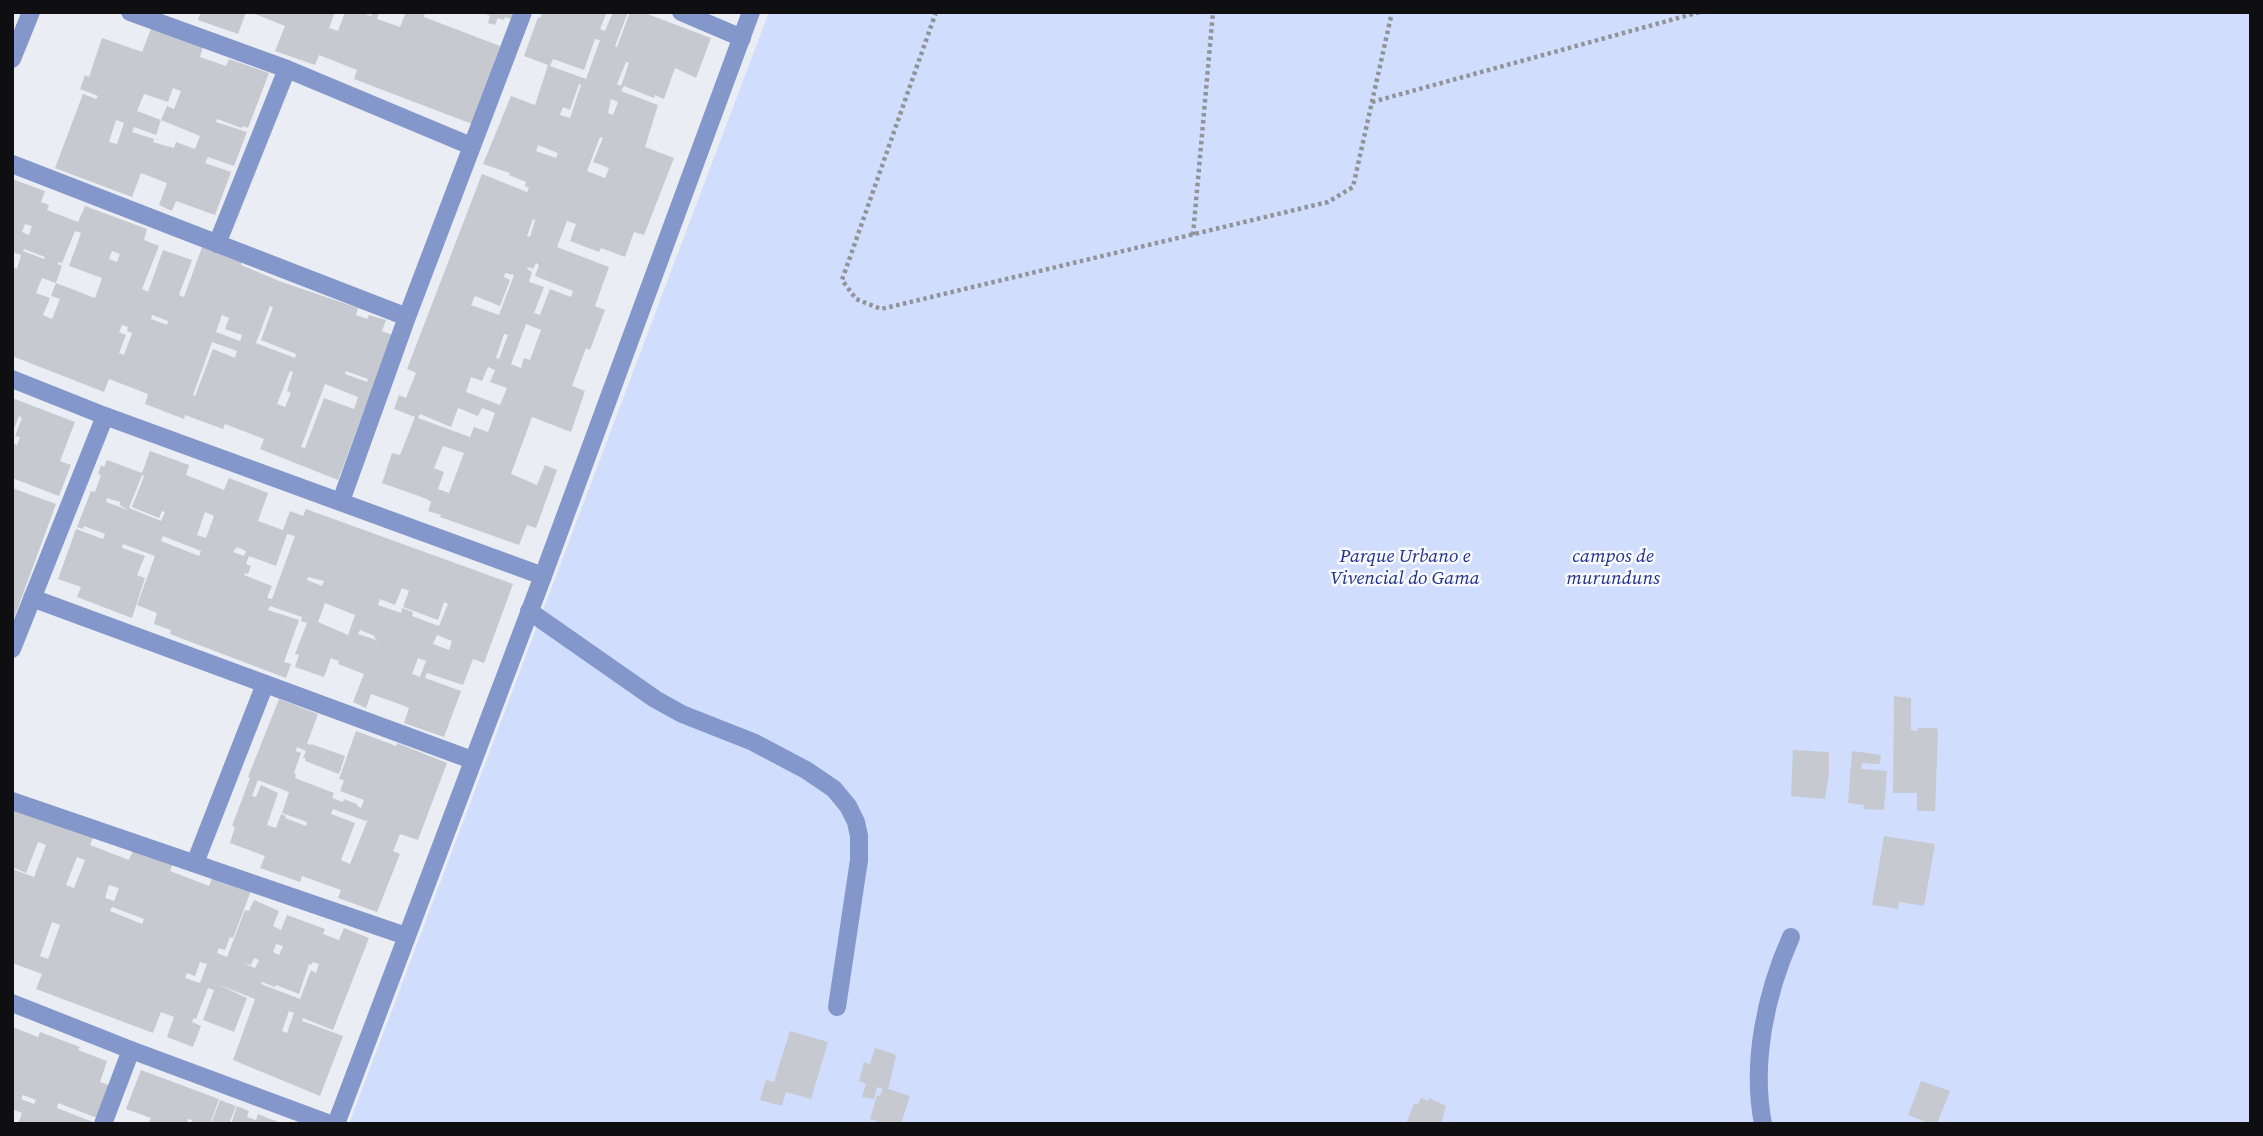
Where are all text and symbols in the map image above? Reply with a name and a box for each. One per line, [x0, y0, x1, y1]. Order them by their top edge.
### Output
park label: Parque Urbano e Vivencial do Gama [1330, 546, 1480, 590]
park label: campos de murunduns [1566, 546, 1660, 590]

